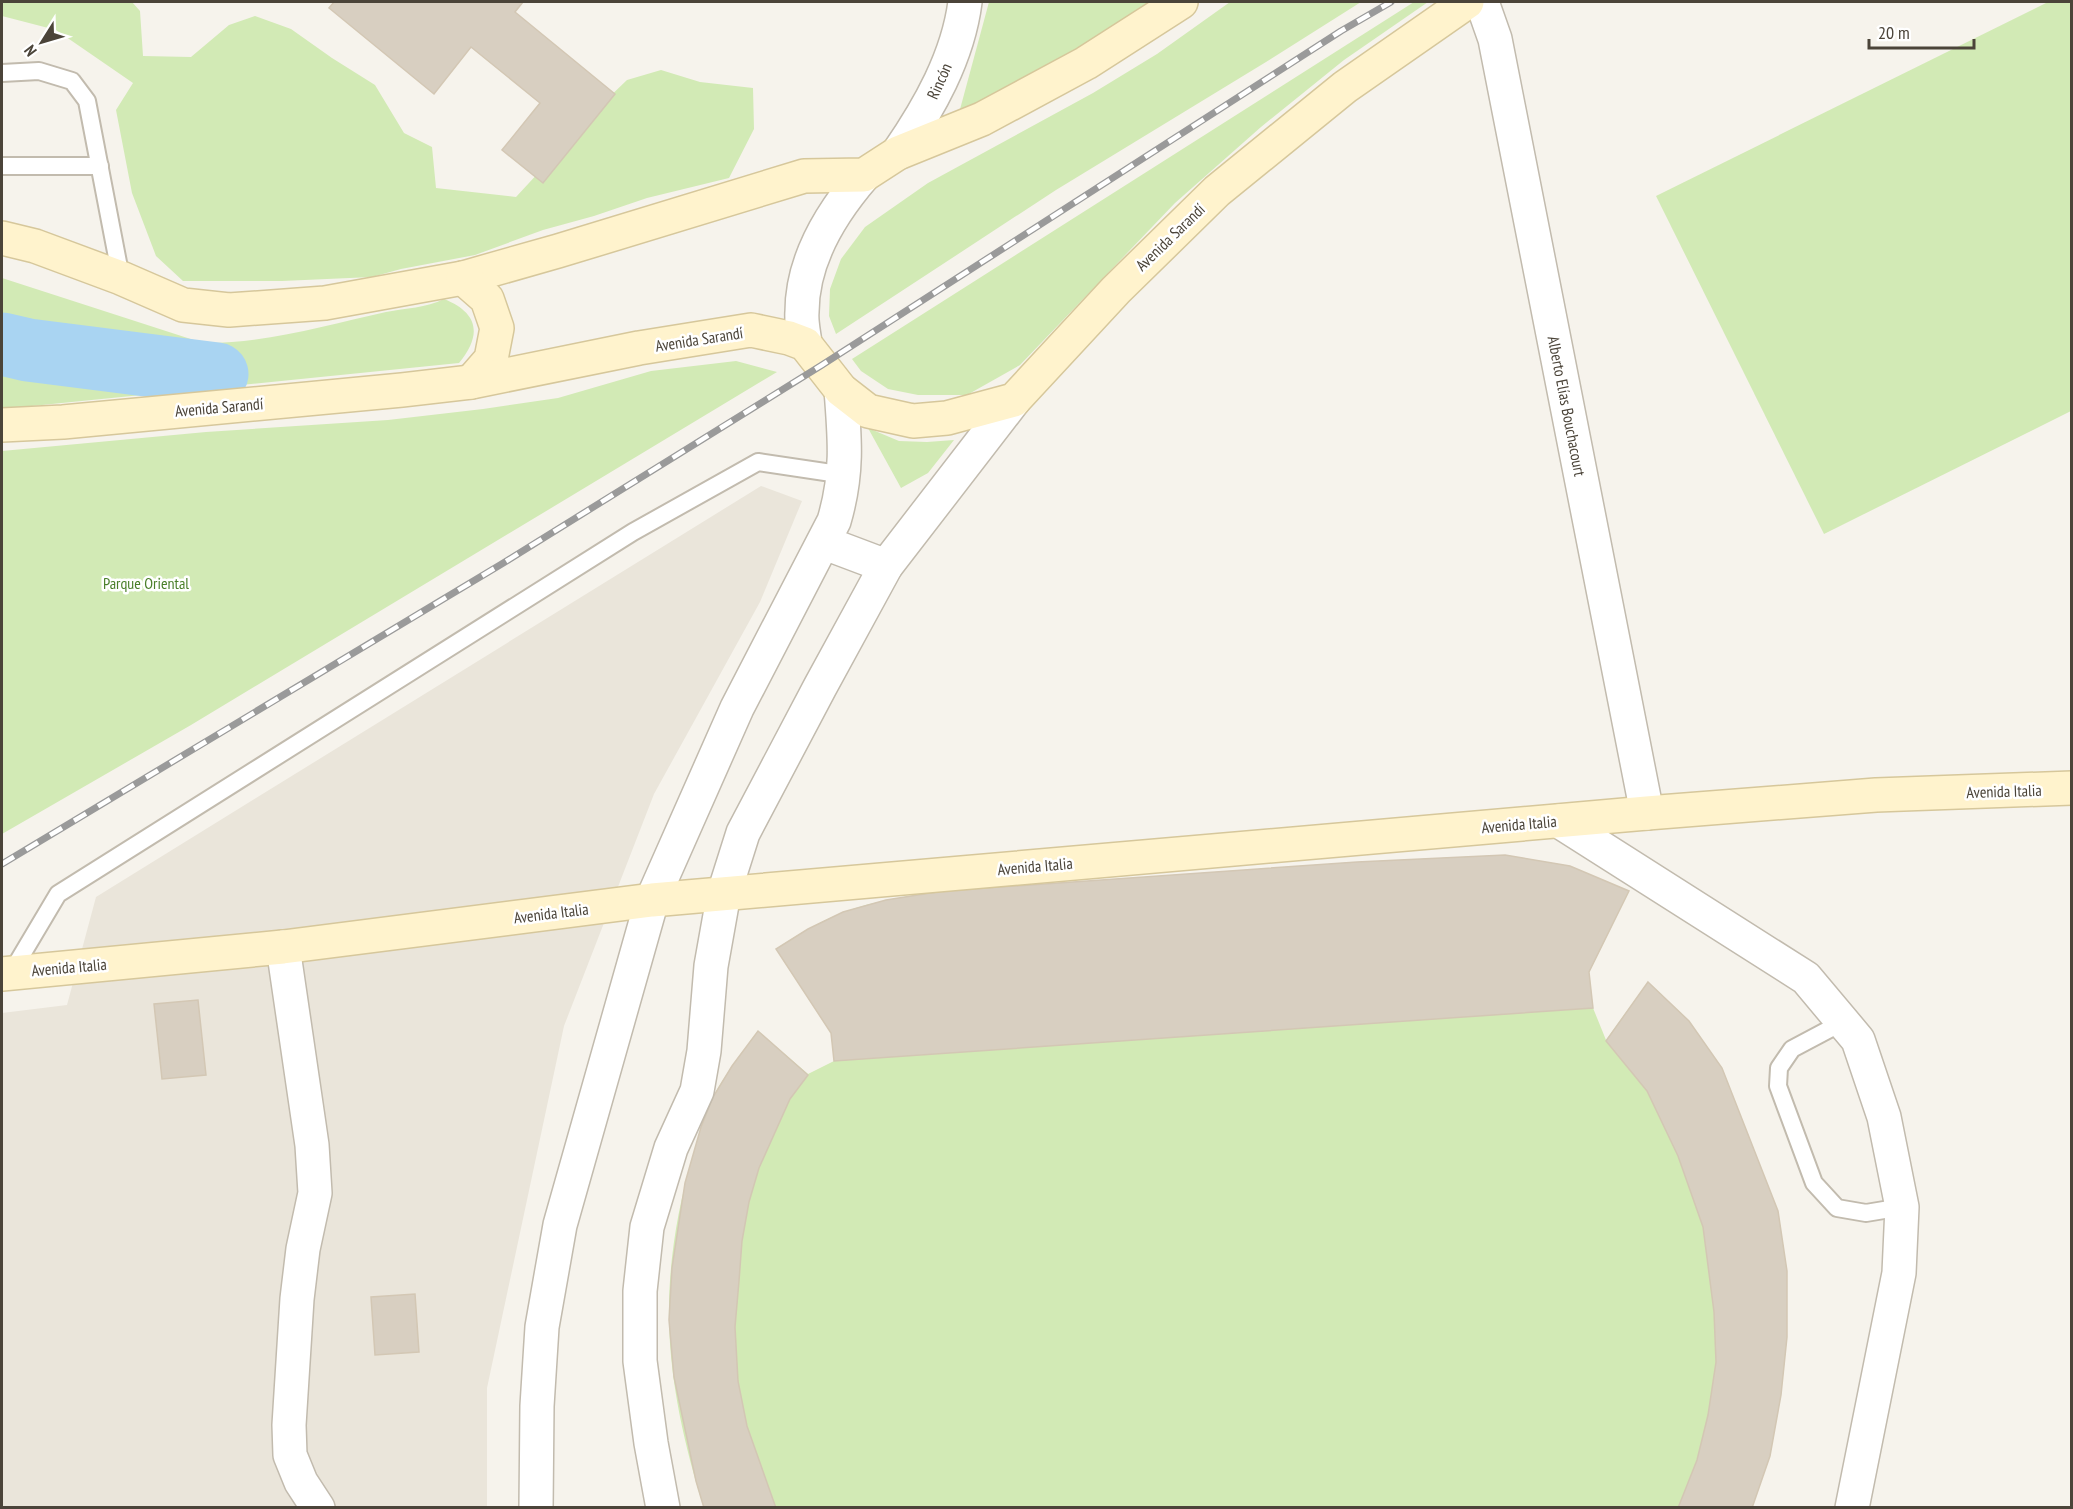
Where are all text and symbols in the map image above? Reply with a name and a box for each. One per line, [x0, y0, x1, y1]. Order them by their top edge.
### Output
north arrow [12, 12, 72, 72]
scale bar [1869, 12, 1974, 50]
text: 20 m [1878, 21, 1910, 44]
text: N [19, 42, 41, 60]
street label: Rincón [922, 60, 956, 102]
street label: Avenida Sarandí [1131, 199, 1209, 275]
street label: Avenida Sarandí [654, 322, 745, 356]
street label: Alberto Elías Bouchacourt [1544, 334, 1591, 478]
street label: Avenida Sarandí [174, 393, 265, 421]
park label: Parque Oriental [103, 573, 189, 593]
street label: Avenida Italia [1966, 780, 2042, 802]
street label: Avenida Italia [1481, 811, 1557, 837]
street label: Avenida Italia [997, 853, 1073, 879]
street label: Avenida Italia [512, 898, 590, 928]
street label: Avenida Italia [31, 954, 107, 980]

